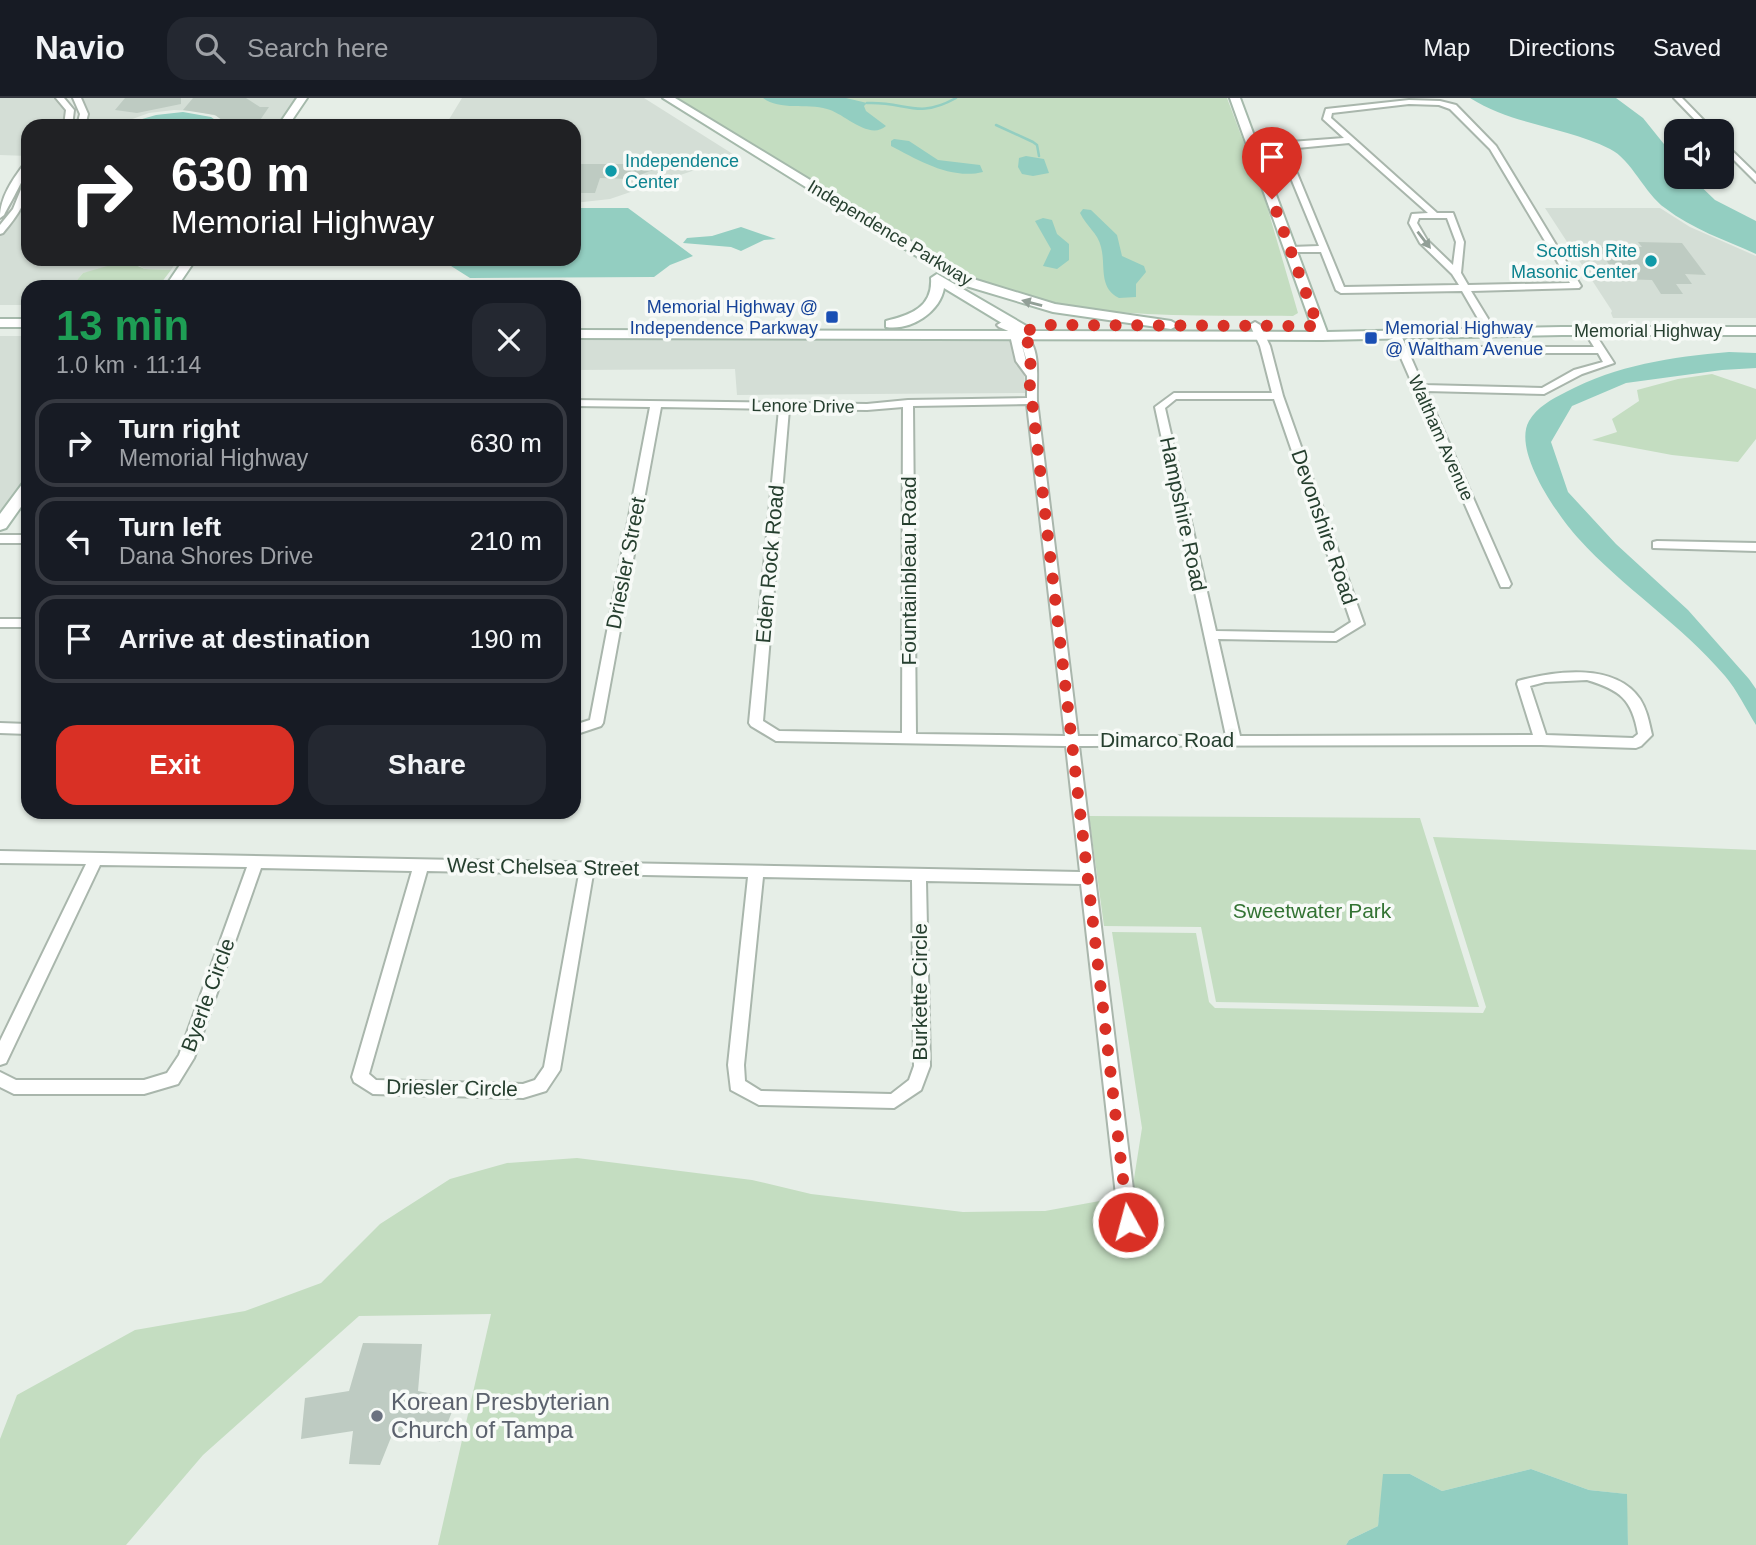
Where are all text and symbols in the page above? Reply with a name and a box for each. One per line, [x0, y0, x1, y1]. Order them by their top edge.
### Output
search box [167, 17, 657, 80]
text: Navio [35, 29, 125, 66]
icon: search [191, 29, 229, 67]
text: Search here [247, 33, 389, 63]
text: Map [1424, 34, 1470, 61]
text: Directions [1508, 34, 1615, 61]
text: Saved [1653, 34, 1721, 61]
map controls [1664, 119, 1734, 189]
button: sound [1664, 119, 1734, 189]
pin [1242, 127, 1302, 199]
icon: arrive [1253, 138, 1291, 176]
icon: right [56, 147, 147, 238]
text: 630 m [171, 147, 310, 201]
place label: Independence Center [625, 151, 739, 192]
marker: Independence Center [603, 163, 619, 179]
street label: Independence Parkway [804, 176, 976, 290]
text: Memorial Highway [171, 204, 434, 240]
one-way arrow [1416, 230, 1431, 248]
place label: Scottish Rite Masonic Center [1511, 241, 1637, 282]
marker: Scottish Rite Masonic Center [1643, 253, 1659, 269]
place label: Memorial Highway @ Independence Parkway [630, 297, 818, 338]
one-way arrow [1021, 297, 1043, 308]
text: 13 min [56, 302, 189, 349]
button: close [472, 303, 546, 377]
marker: Memorial Highway @ Independence Parkway [824, 309, 840, 325]
place label: Memorial Highway @ Waltham Avenue [1385, 318, 1543, 359]
street label: Memorial Highway [1574, 321, 1722, 341]
marker: Memorial Highway @ Waltham Avenue [1363, 330, 1379, 346]
text: 1.0 km · 11:14 [56, 352, 201, 378]
street label: Waltham Avenue [1404, 372, 1478, 504]
street label: Lenore Drive [751, 395, 855, 417]
text: Turn right [119, 414, 240, 444]
icon: right [60, 424, 98, 462]
text: 630 m [470, 428, 542, 458]
street label: Hampshire Road [1156, 434, 1211, 593]
text: Memorial Highway [119, 445, 308, 471]
street label: Devonshire Road [1287, 446, 1362, 607]
street label: Fountainbleau Road [897, 476, 920, 666]
street label: Eden Rock Road [751, 484, 788, 644]
street label: Driesler Street [601, 495, 650, 631]
text: Turn left [119, 512, 221, 542]
icon: left [60, 522, 98, 560]
text: 210 m [470, 526, 542, 556]
text: Dana Shores Drive [119, 543, 313, 569]
icon: arrive [60, 620, 98, 658]
text: Arrive at destination [119, 624, 370, 654]
text: 190 m [470, 624, 542, 654]
button: Exit [56, 725, 294, 805]
button: Share [308, 725, 546, 805]
street label: Dimarco Road [1100, 728, 1234, 751]
street label: West Chelsea Street [447, 853, 639, 880]
park label: Sweetwater Park [1233, 899, 1392, 922]
street label: Burkette Circle [908, 923, 931, 1061]
street label: Byerle Circle [176, 935, 239, 1055]
street label: Driesler Circle [386, 1075, 518, 1100]
position arrow [1091, 1185, 1165, 1259]
place label: Korean Presbyterian Church of Tampa [391, 1388, 610, 1443]
marker: Korean Presbyterian Church of Tampa [369, 1408, 385, 1424]

